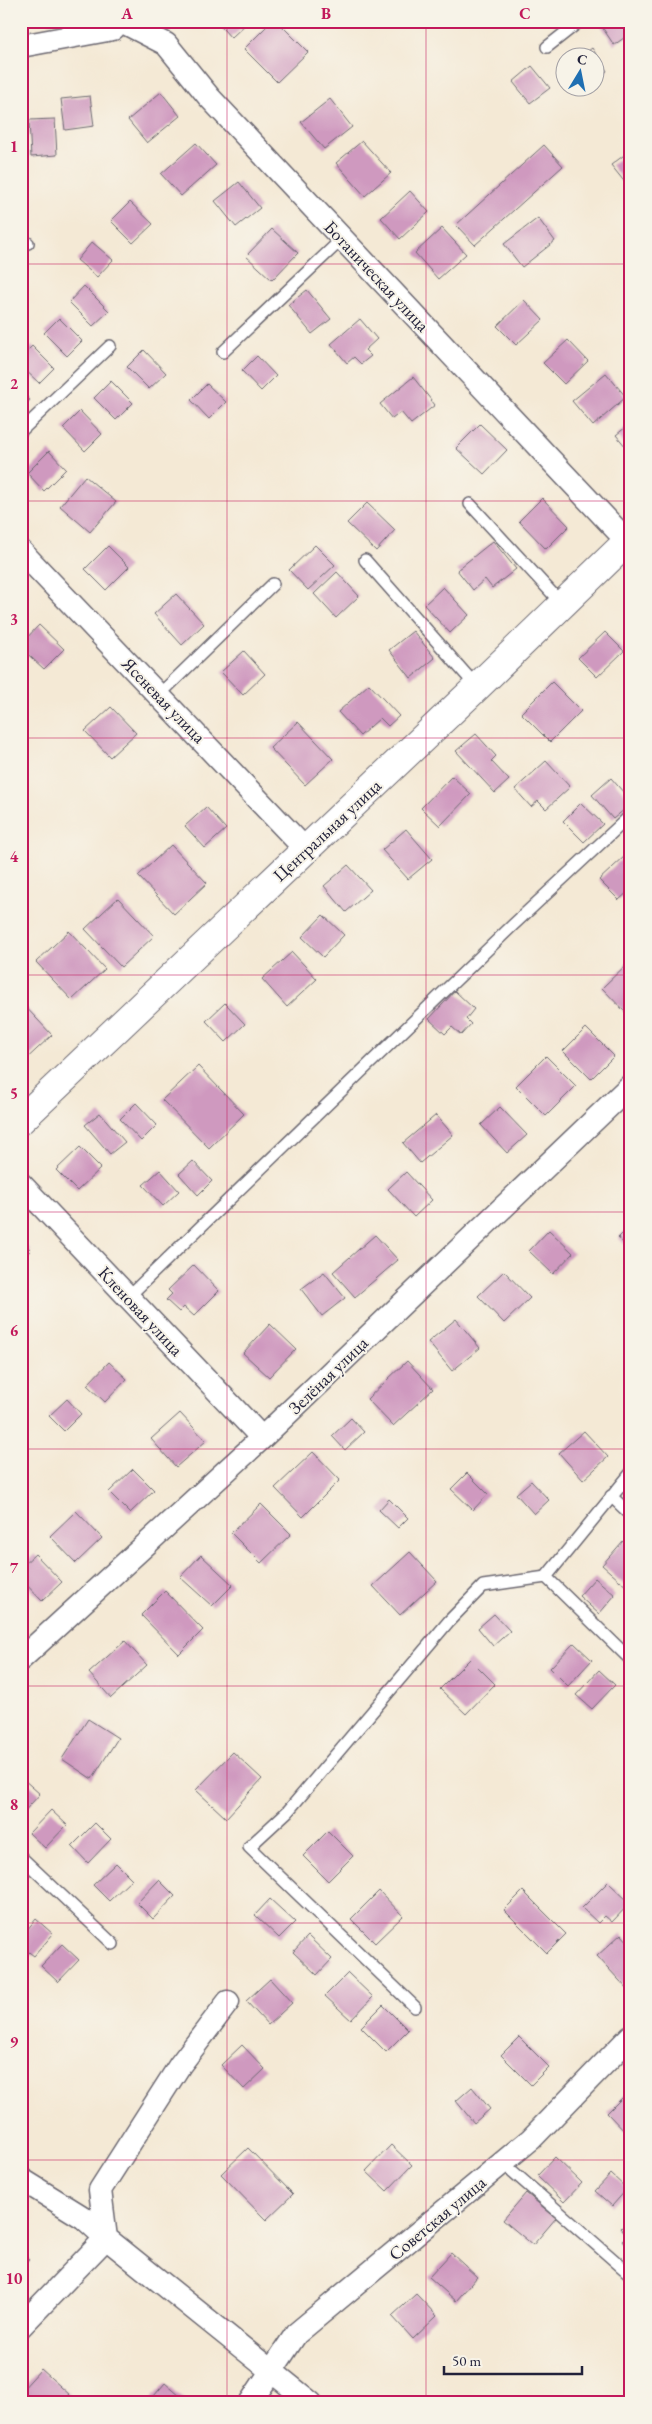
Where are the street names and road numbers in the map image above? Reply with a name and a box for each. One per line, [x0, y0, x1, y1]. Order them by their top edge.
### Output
street label: Ботаническая улица [319, 215, 435, 337]
street label: Ясеневая улица [116, 651, 211, 748]
street label: Центральная улица [268, 773, 387, 886]
street label: Кленовая улица [94, 1261, 189, 1361]
street label: Зелёная улица [283, 1331, 373, 1419]
street label: Советская улица [384, 2170, 491, 2265]

